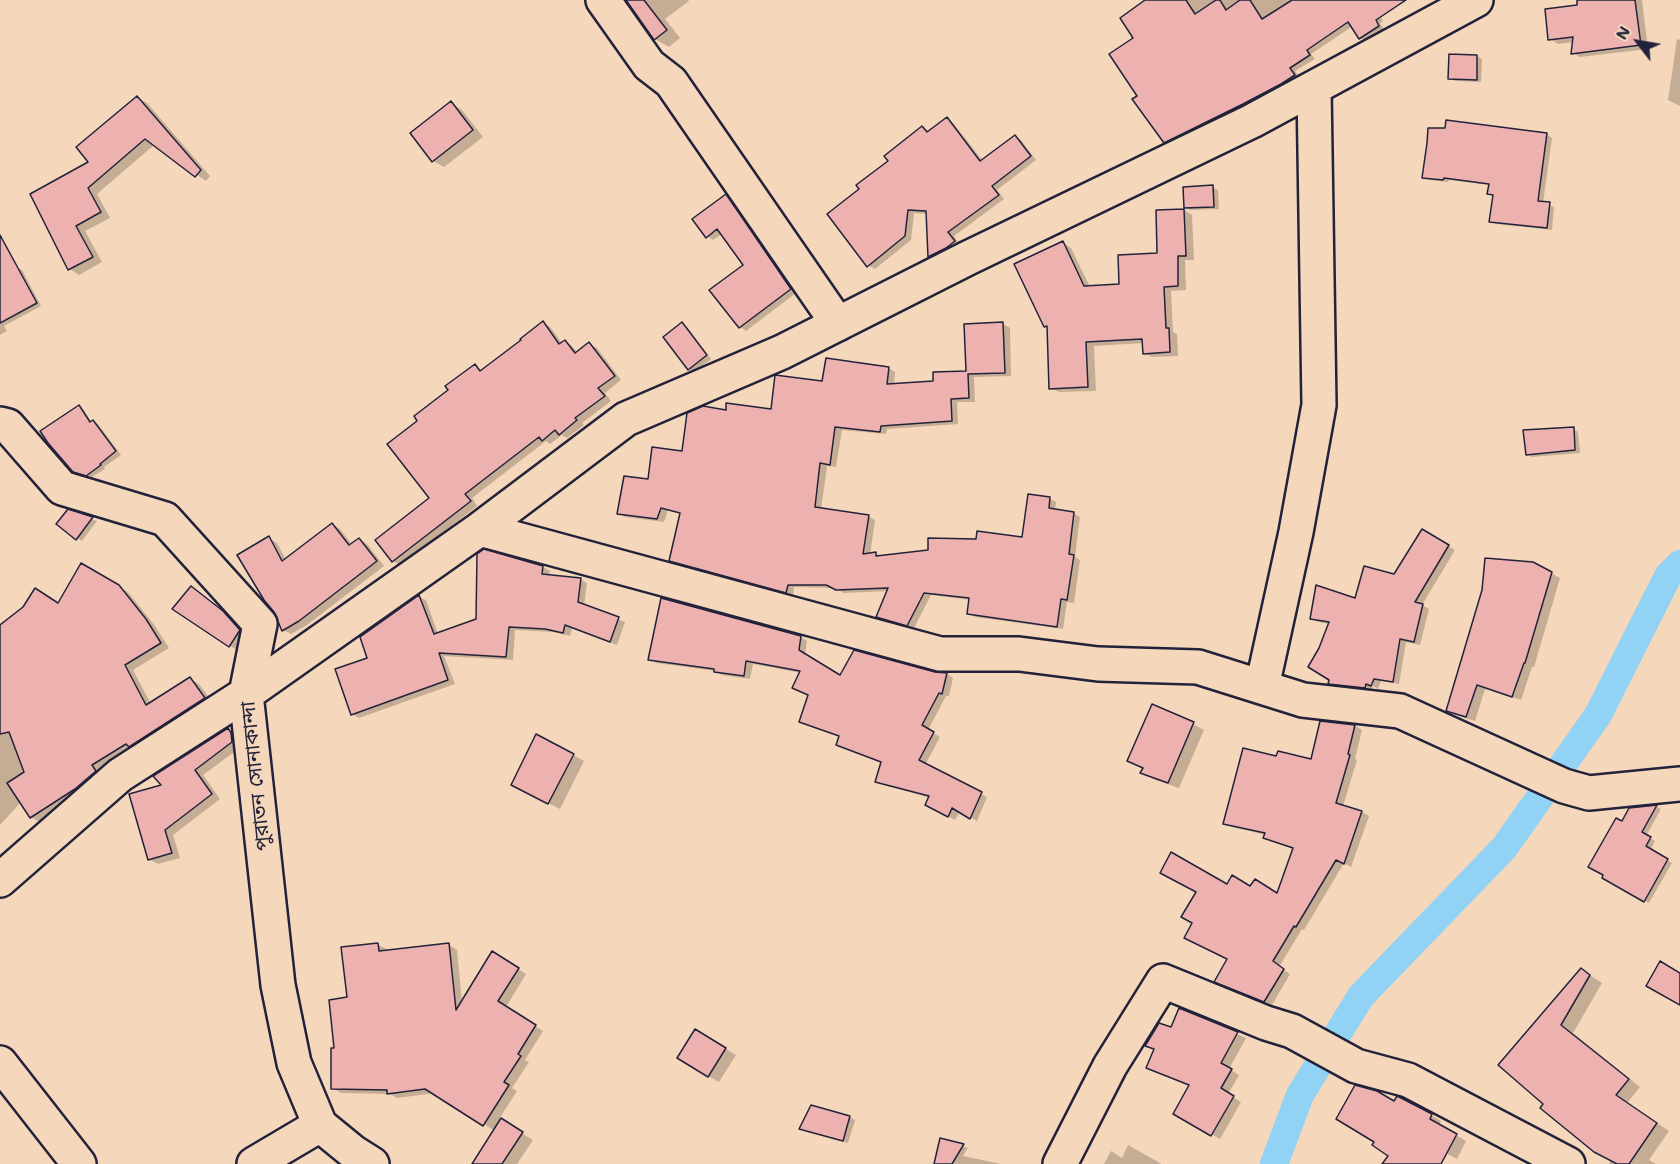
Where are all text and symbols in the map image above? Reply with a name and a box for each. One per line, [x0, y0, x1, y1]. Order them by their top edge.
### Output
north arrow [1608, 12, 1668, 72]
text: N [1610, 22, 1634, 43]
street label: পুরাতন সোনাকান্দা [236, 700, 276, 852]

